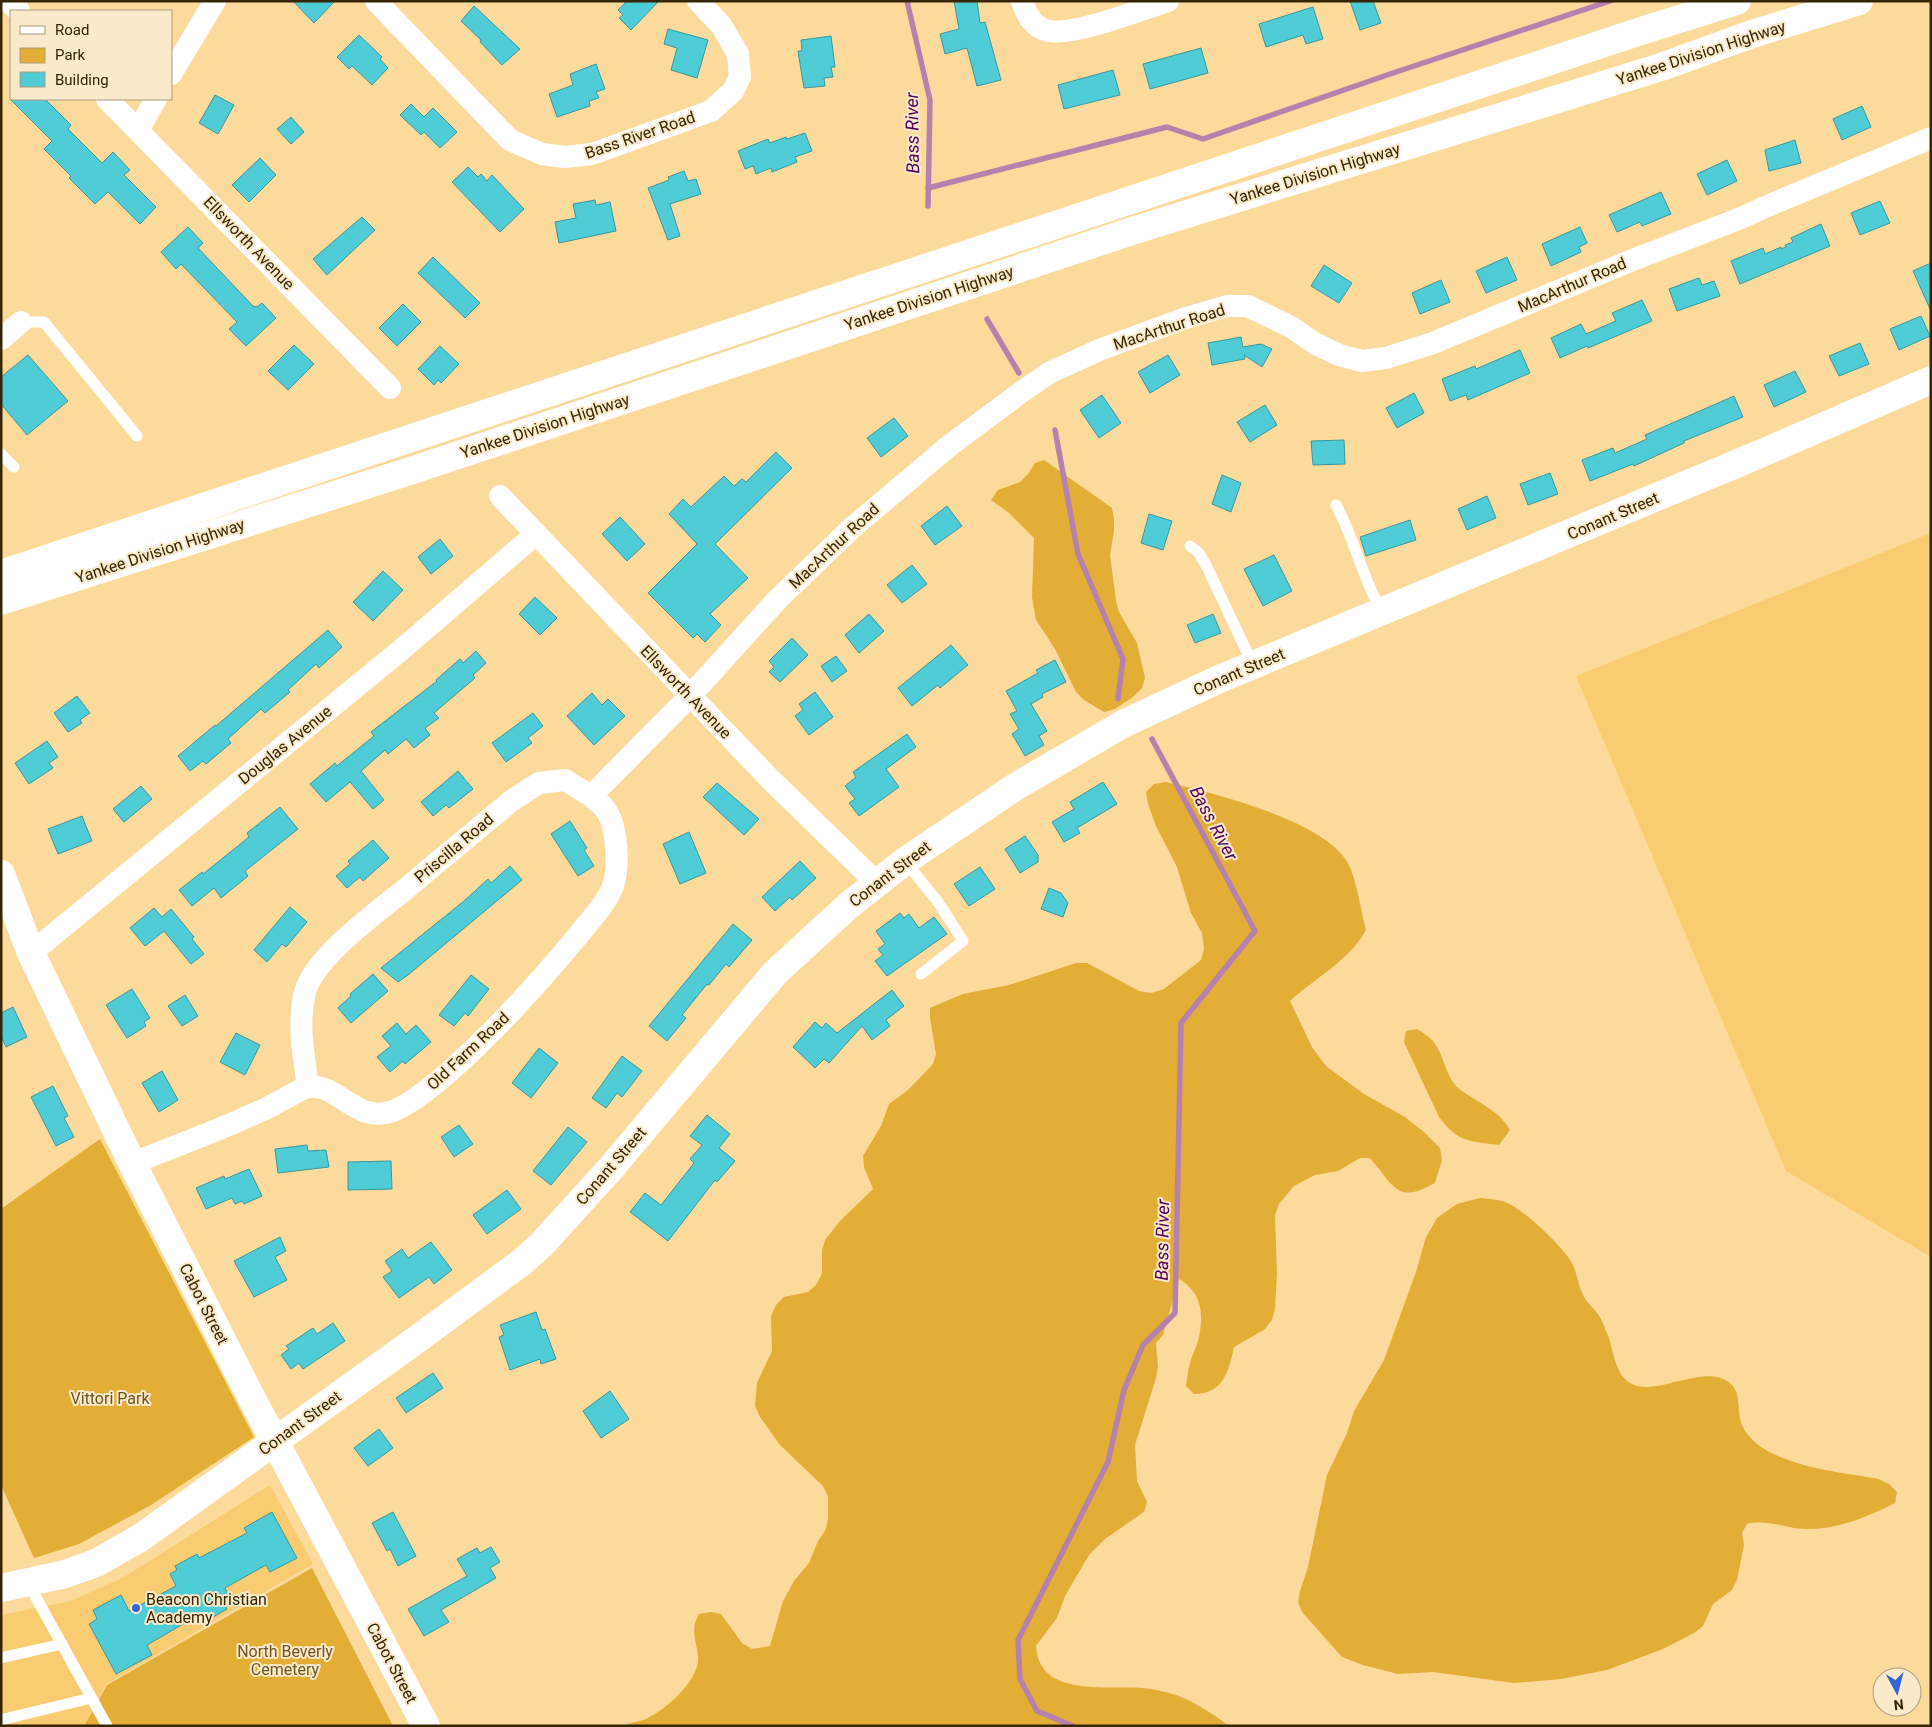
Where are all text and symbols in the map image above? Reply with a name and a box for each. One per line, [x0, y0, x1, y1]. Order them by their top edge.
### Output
legend [10, 10, 172, 100]
street label: Yankee Division Highway [1614, 17, 1788, 89]
text: Road [55, 21, 89, 39]
text: Park [55, 46, 86, 64]
text: Building [55, 71, 109, 89]
water label: Bass River [901, 91, 923, 174]
street label: Bass River Road [582, 107, 698, 163]
street label: Yankee Division Highway [1228, 139, 1403, 209]
street label: Ellsworth Avenue [200, 192, 298, 294]
street label: MacArthur Road [1515, 254, 1629, 316]
street label: Yankee Division Highway [842, 262, 1016, 334]
street label: MacArthur Road [1111, 300, 1227, 354]
street label: Yankee Division Highway [458, 390, 632, 462]
street label: Conant Street [1564, 488, 1662, 544]
street label: MacArthur Road [785, 499, 883, 593]
street label: Yankee Division Highway [73, 515, 247, 587]
street label: Ellsworth Avenue [637, 641, 735, 743]
street label: Conant Street [1190, 644, 1288, 700]
street label: Douglas Avenue [234, 702, 336, 788]
water label: Bass River [1186, 782, 1243, 865]
street label: Priscilla Road [411, 810, 497, 886]
street label: Conant Street [845, 837, 935, 911]
street label: Old Farm Road [423, 1008, 513, 1094]
street label: Conant Street [572, 1123, 650, 1209]
water label: Bass River [1151, 1198, 1173, 1281]
street label: Cabot Street [175, 1260, 233, 1348]
street label: Conant Street [255, 1387, 345, 1459]
park label: Vittori Park [70, 1389, 150, 1408]
place label: Beacon Christian Academy [146, 1590, 267, 1627]
marker: Beacon Christian Academy [130, 1602, 142, 1614]
street label: Cabot Street [363, 1619, 421, 1707]
park label: North Beverly Cemetery [237, 1642, 333, 1679]
north arrow [1872, 1667, 1922, 1717]
text: N [1893, 1696, 1904, 1713]

